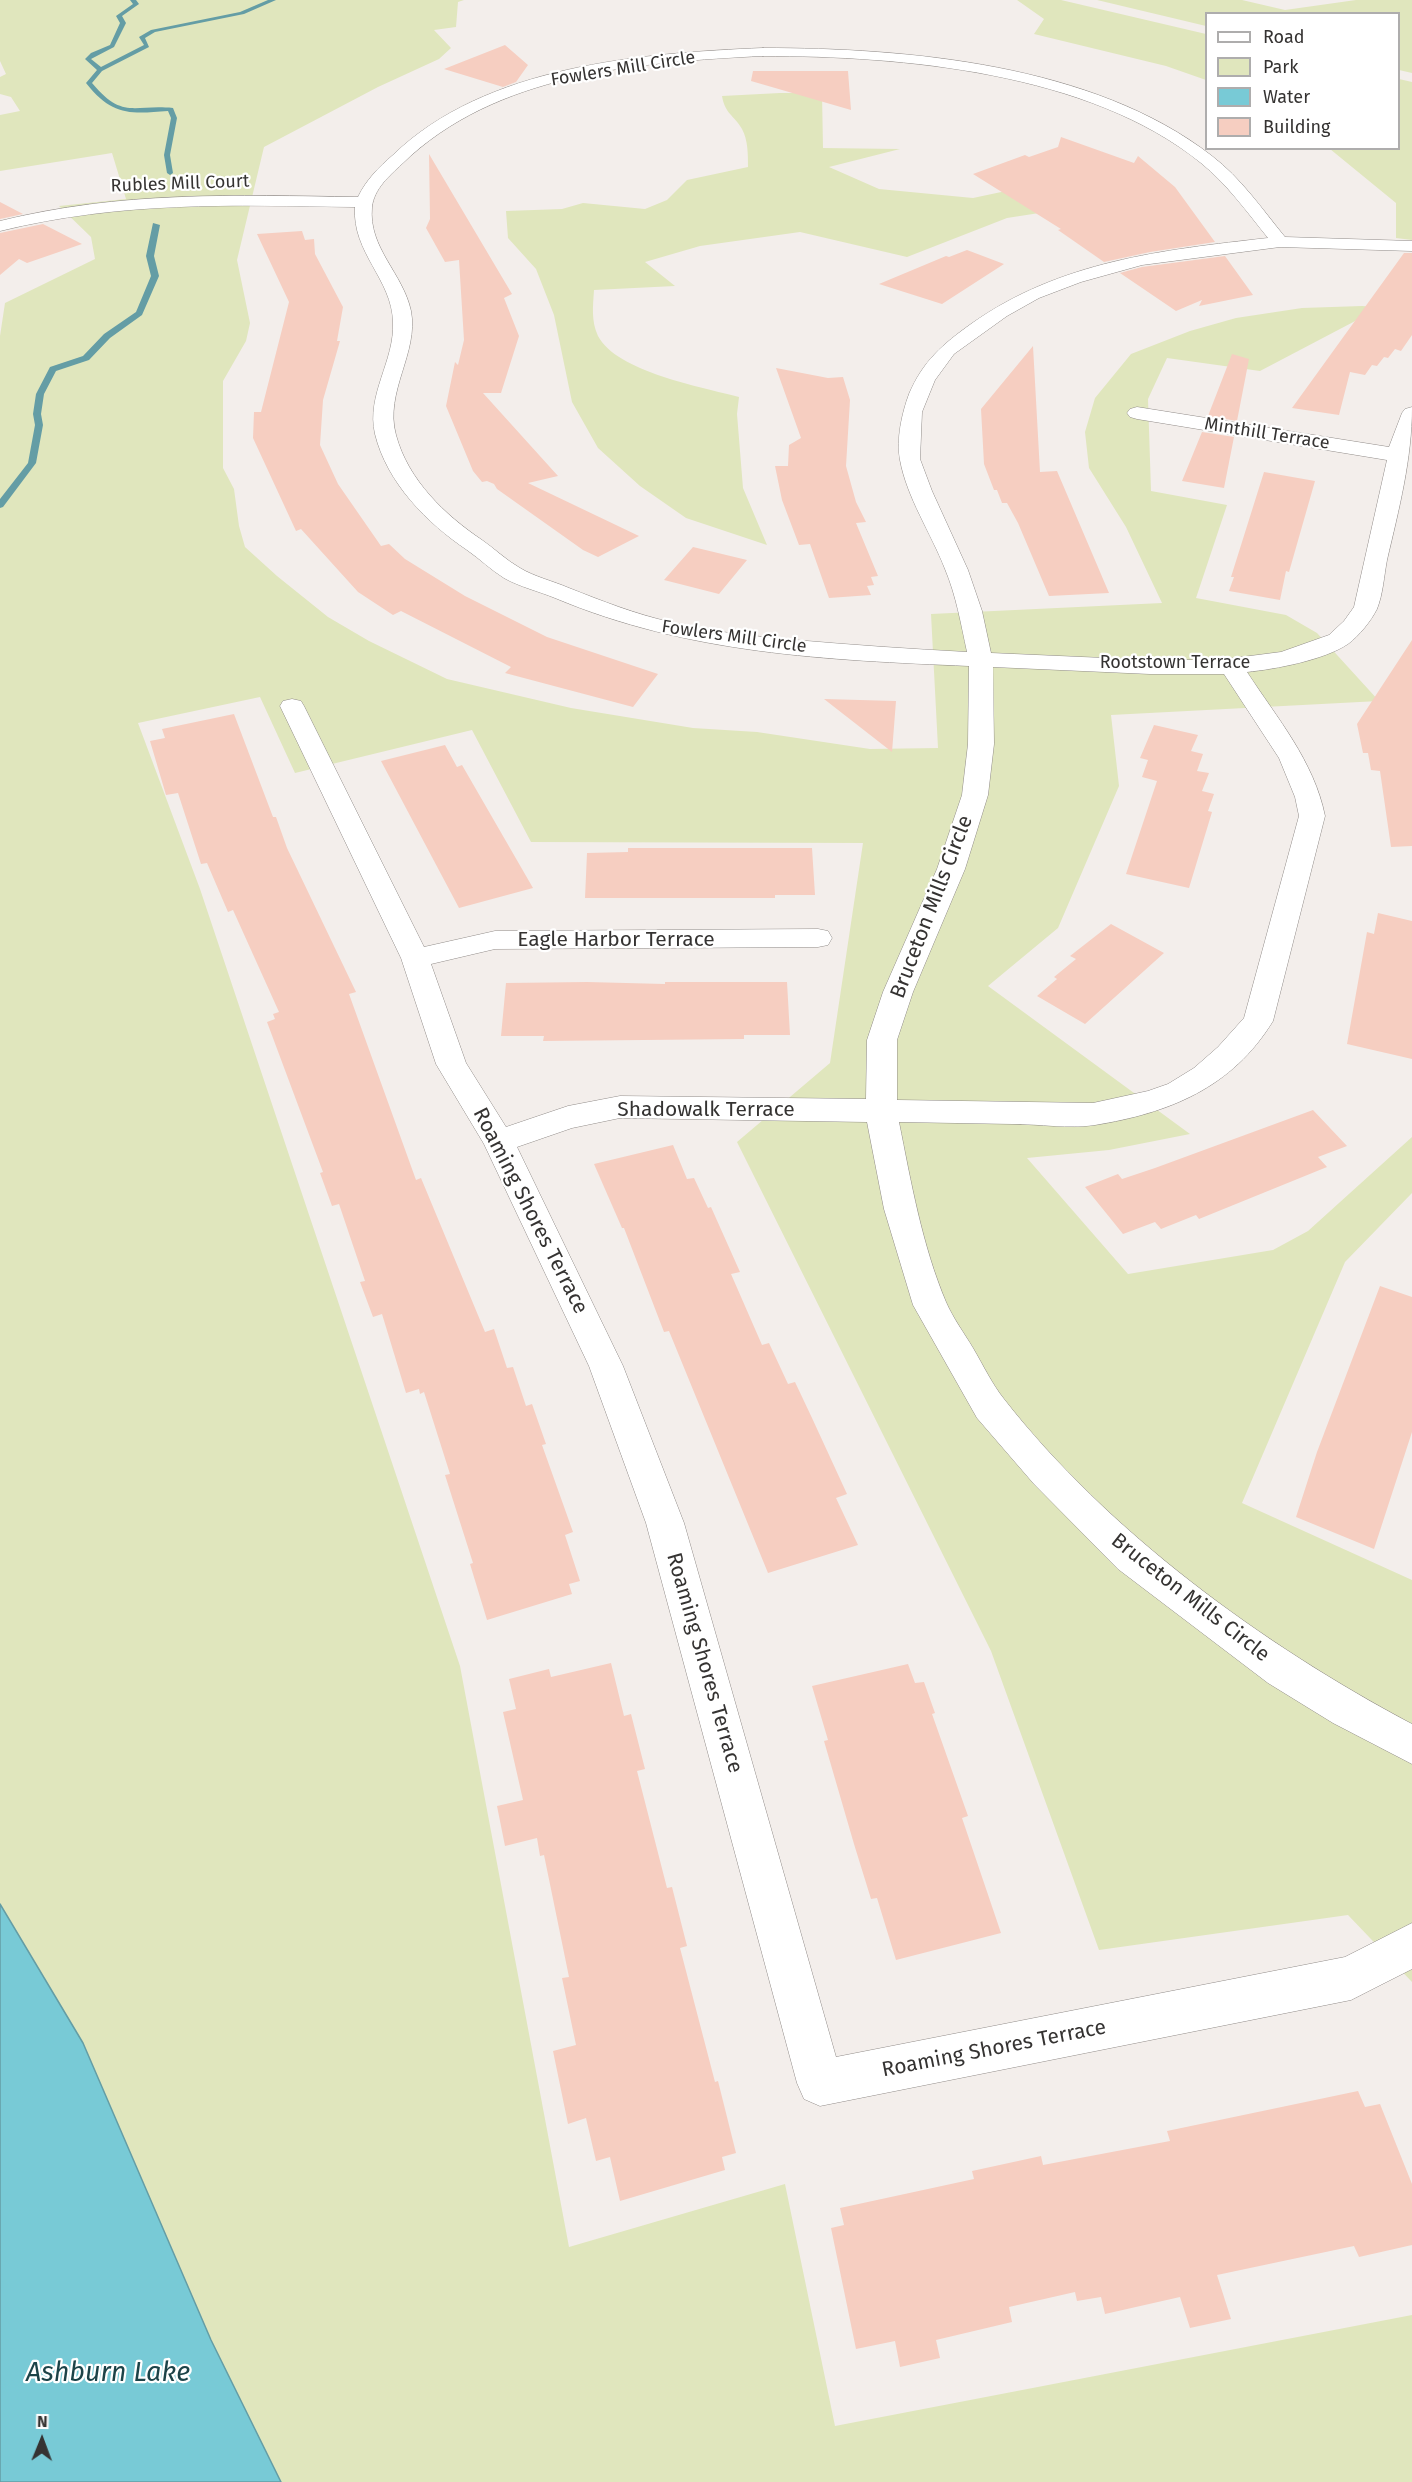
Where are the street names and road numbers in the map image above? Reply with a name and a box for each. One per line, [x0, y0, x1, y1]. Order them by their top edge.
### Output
street label: Fowlers Mill Circle [549, 47, 697, 91]
street label: Rubles Mill Court [110, 171, 250, 197]
street label: Minthill Terrace [1203, 413, 1331, 455]
street label: Fowlers Mill Circle [660, 616, 808, 658]
street label: Rootstown Terrace [1100, 652, 1250, 674]
street label: Bruceton Mills Circle [885, 812, 979, 1002]
street label: Eagle Harbor Terrace [517, 927, 715, 953]
street label: Shadowalk Terrace [617, 1097, 795, 1123]
street label: Roaming Shores Terrace [467, 1104, 593, 1318]
street label: Bruceton Mills Circle [1106, 1528, 1274, 1668]
street label: Roaming Shores Terrace [660, 1550, 748, 1776]
street label: Roaming Shores Terrace [880, 2015, 1108, 2083]

